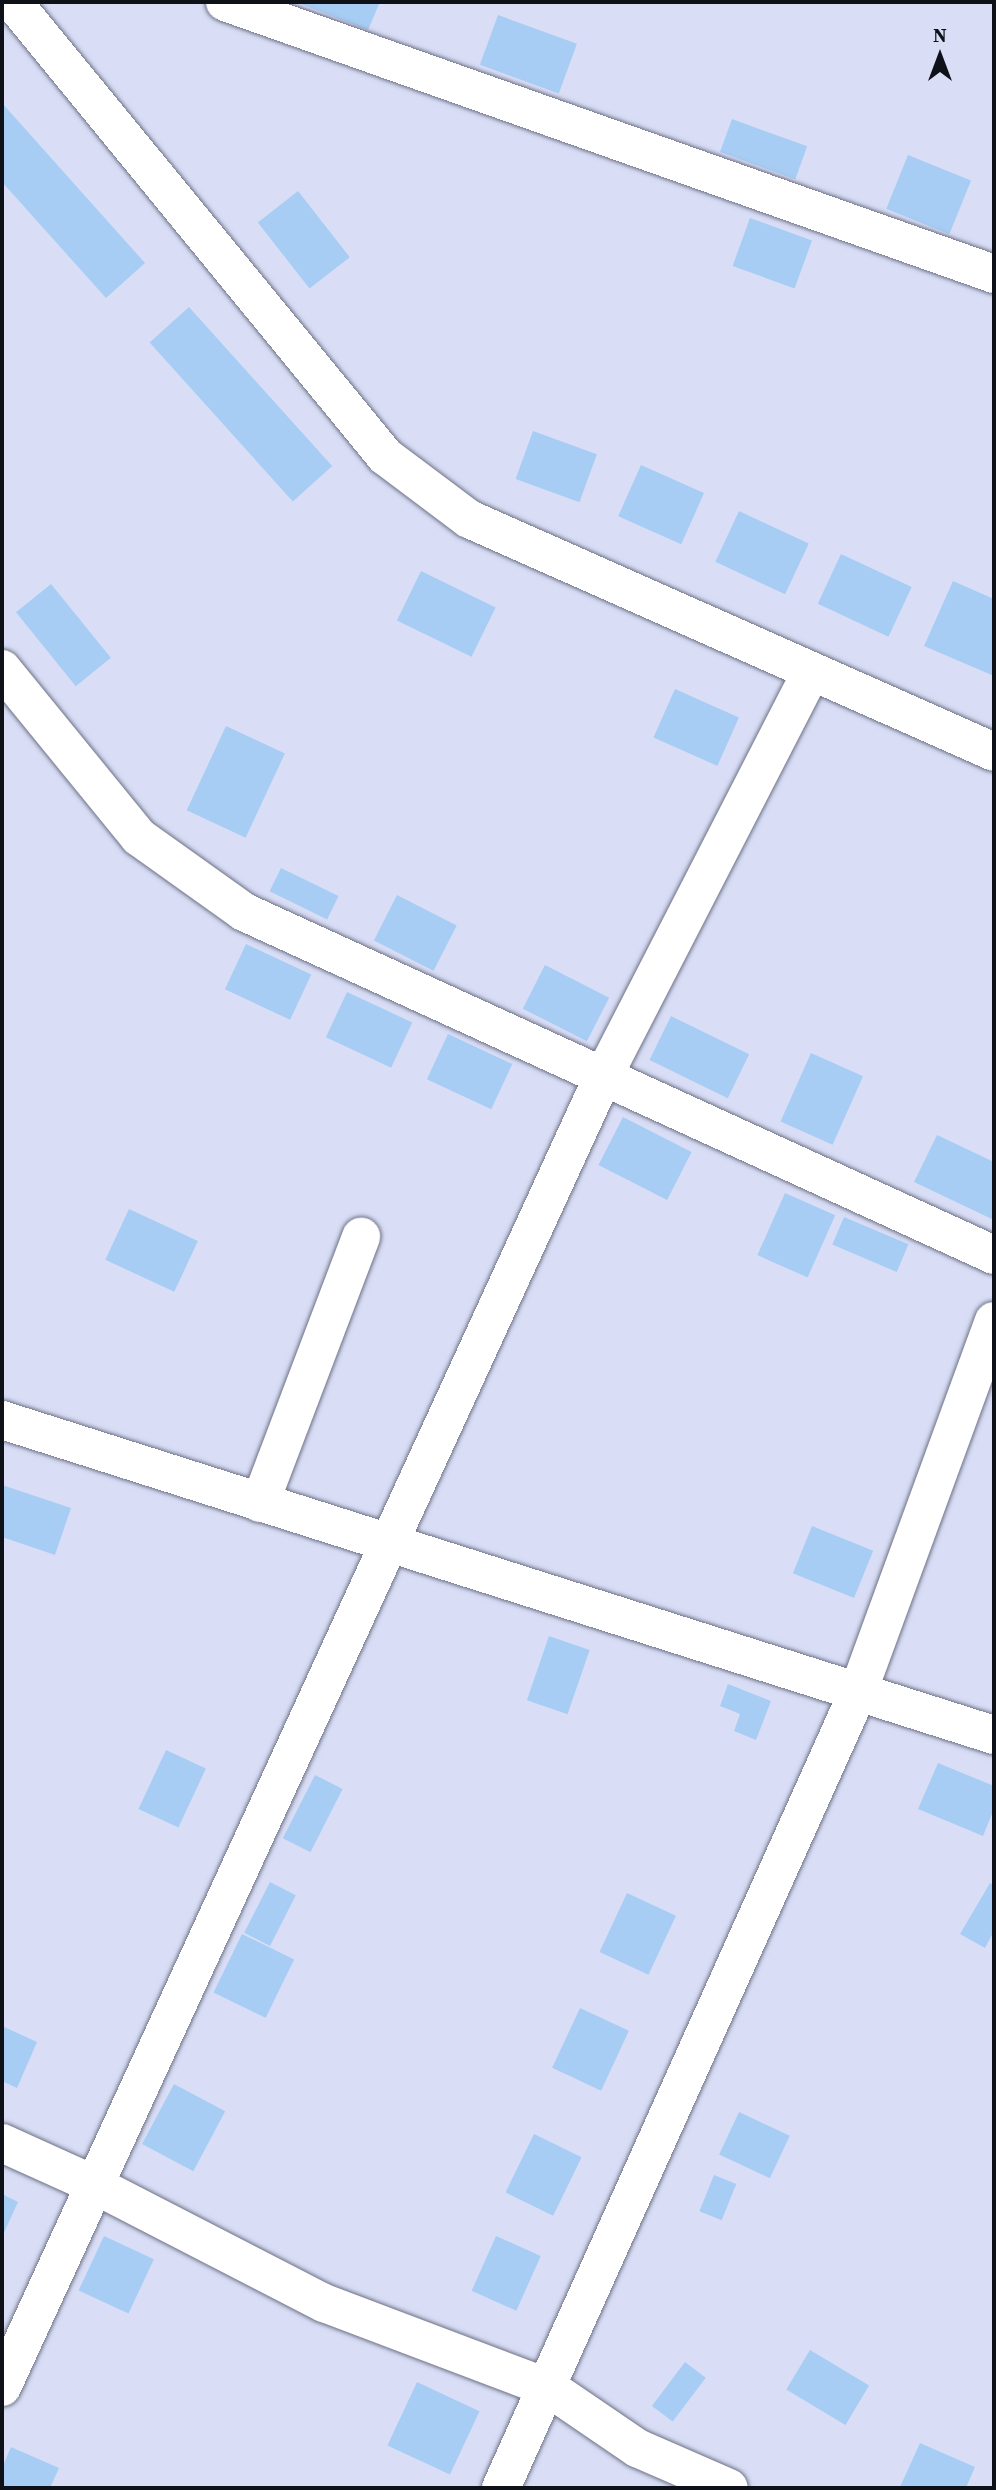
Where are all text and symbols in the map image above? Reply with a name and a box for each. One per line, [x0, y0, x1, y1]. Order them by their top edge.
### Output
north arrow [905, 21, 975, 91]
text: N [933, 22, 947, 48]

